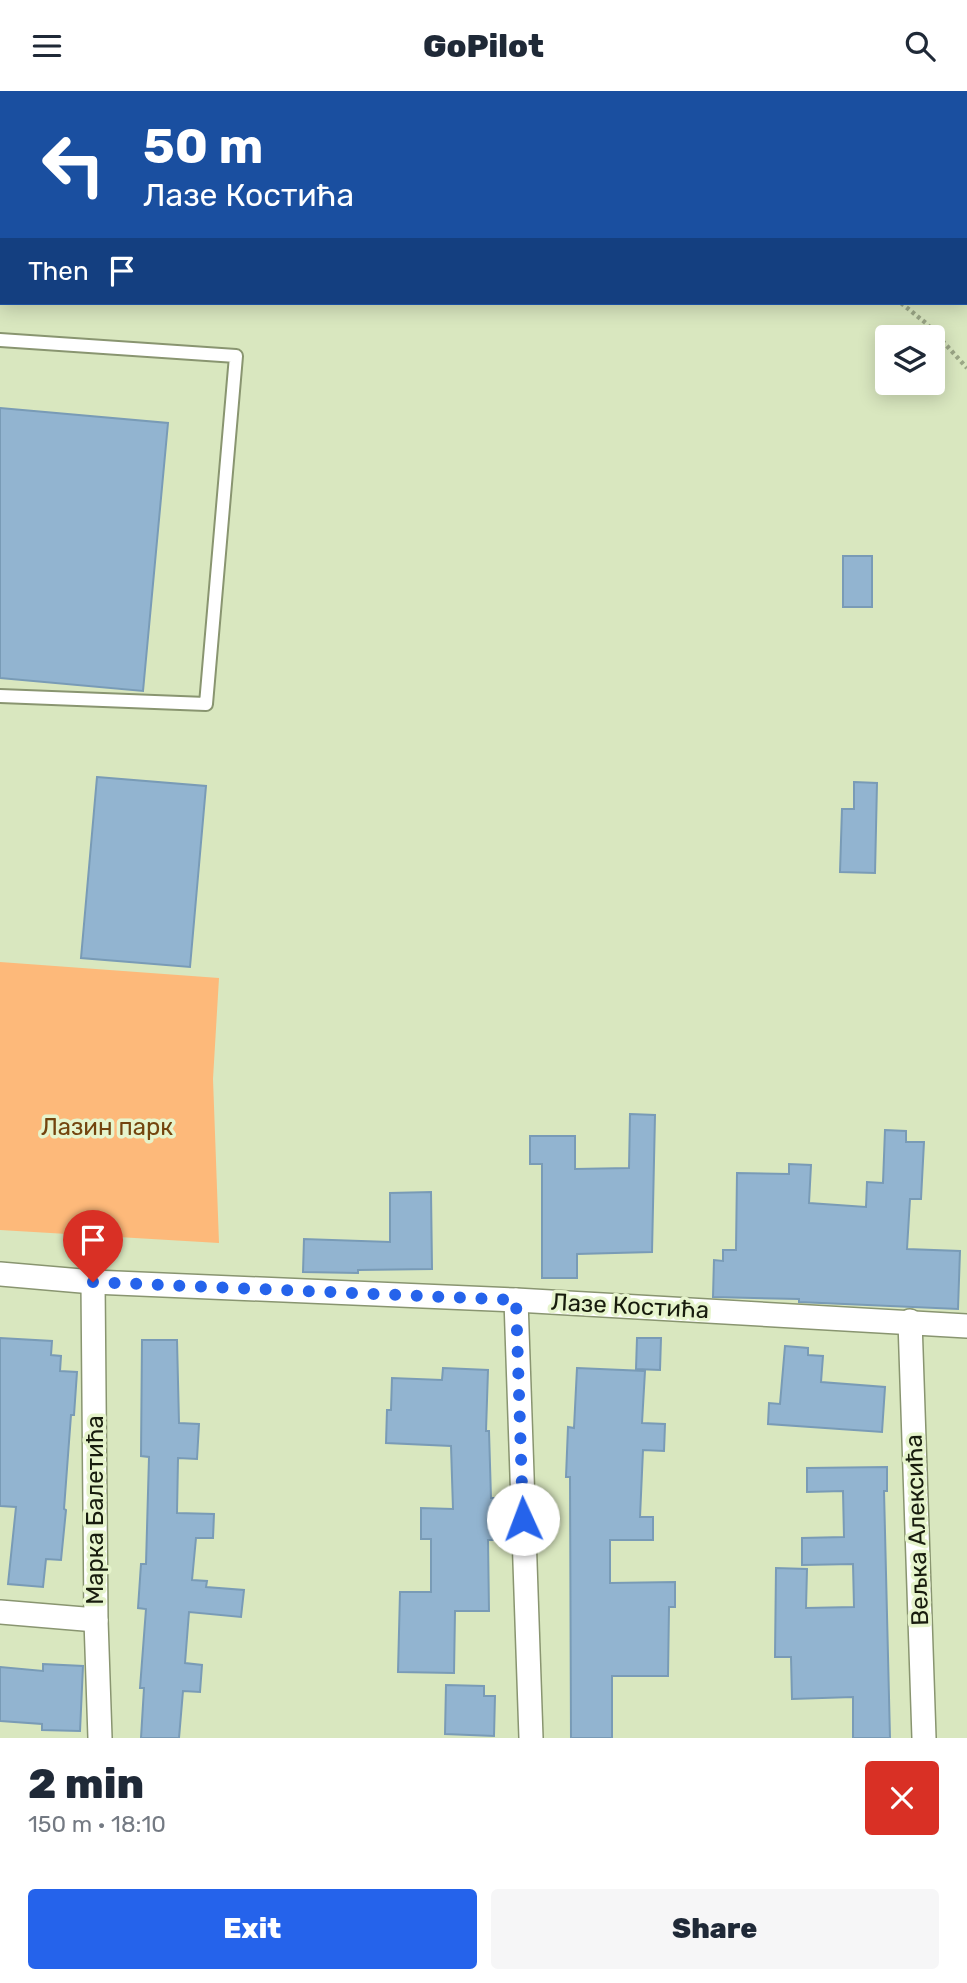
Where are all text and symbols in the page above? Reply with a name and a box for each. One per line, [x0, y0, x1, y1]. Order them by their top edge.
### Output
icon: menu [28, 27, 66, 65]
text: GoPilot [423, 27, 544, 65]
icon: search [901, 27, 939, 65]
text: 50 m [143, 117, 263, 175]
icon: left [28, 119, 119, 210]
text: Лазе Костића [143, 176, 354, 214]
icon: arrive [103, 252, 141, 290]
text: Then [28, 256, 89, 287]
map controls [875, 325, 945, 395]
button: layers [875, 325, 945, 395]
park label: Лазин парк [41, 1113, 173, 1141]
pin [63, 1210, 123, 1282]
icon: arrive [74, 1221, 112, 1259]
street label: Лазе Костића [550, 1288, 710, 1324]
street label: Марка Балетића [81, 1415, 109, 1605]
street label: Вељка Алексића [900, 1434, 934, 1626]
position arrow [486, 1482, 560, 1556]
text: 2 min [28, 1759, 144, 1809]
button: close [865, 1761, 939, 1835]
text: 150 m · 18:10 [28, 1810, 166, 1838]
button: Exit [28, 1889, 477, 1969]
button: Share [491, 1889, 939, 1969]

